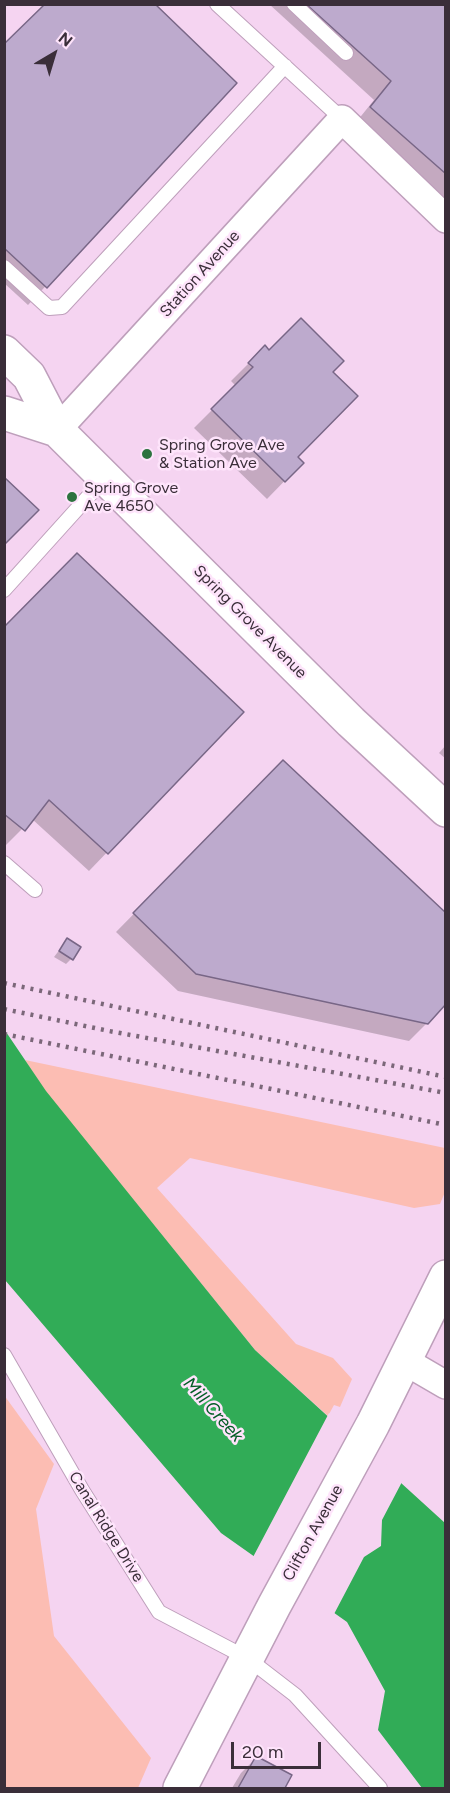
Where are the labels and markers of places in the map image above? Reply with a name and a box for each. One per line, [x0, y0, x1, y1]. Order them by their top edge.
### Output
place label: Spring Grove Ave & Station Ave [159, 435, 285, 473]
marker: Spring Grove Ave & Station Ave [140, 447, 154, 461]
place label: Spring Grove Ave 4650 [84, 478, 178, 516]
marker: Spring Grove Ave 4650 [65, 490, 79, 504]

